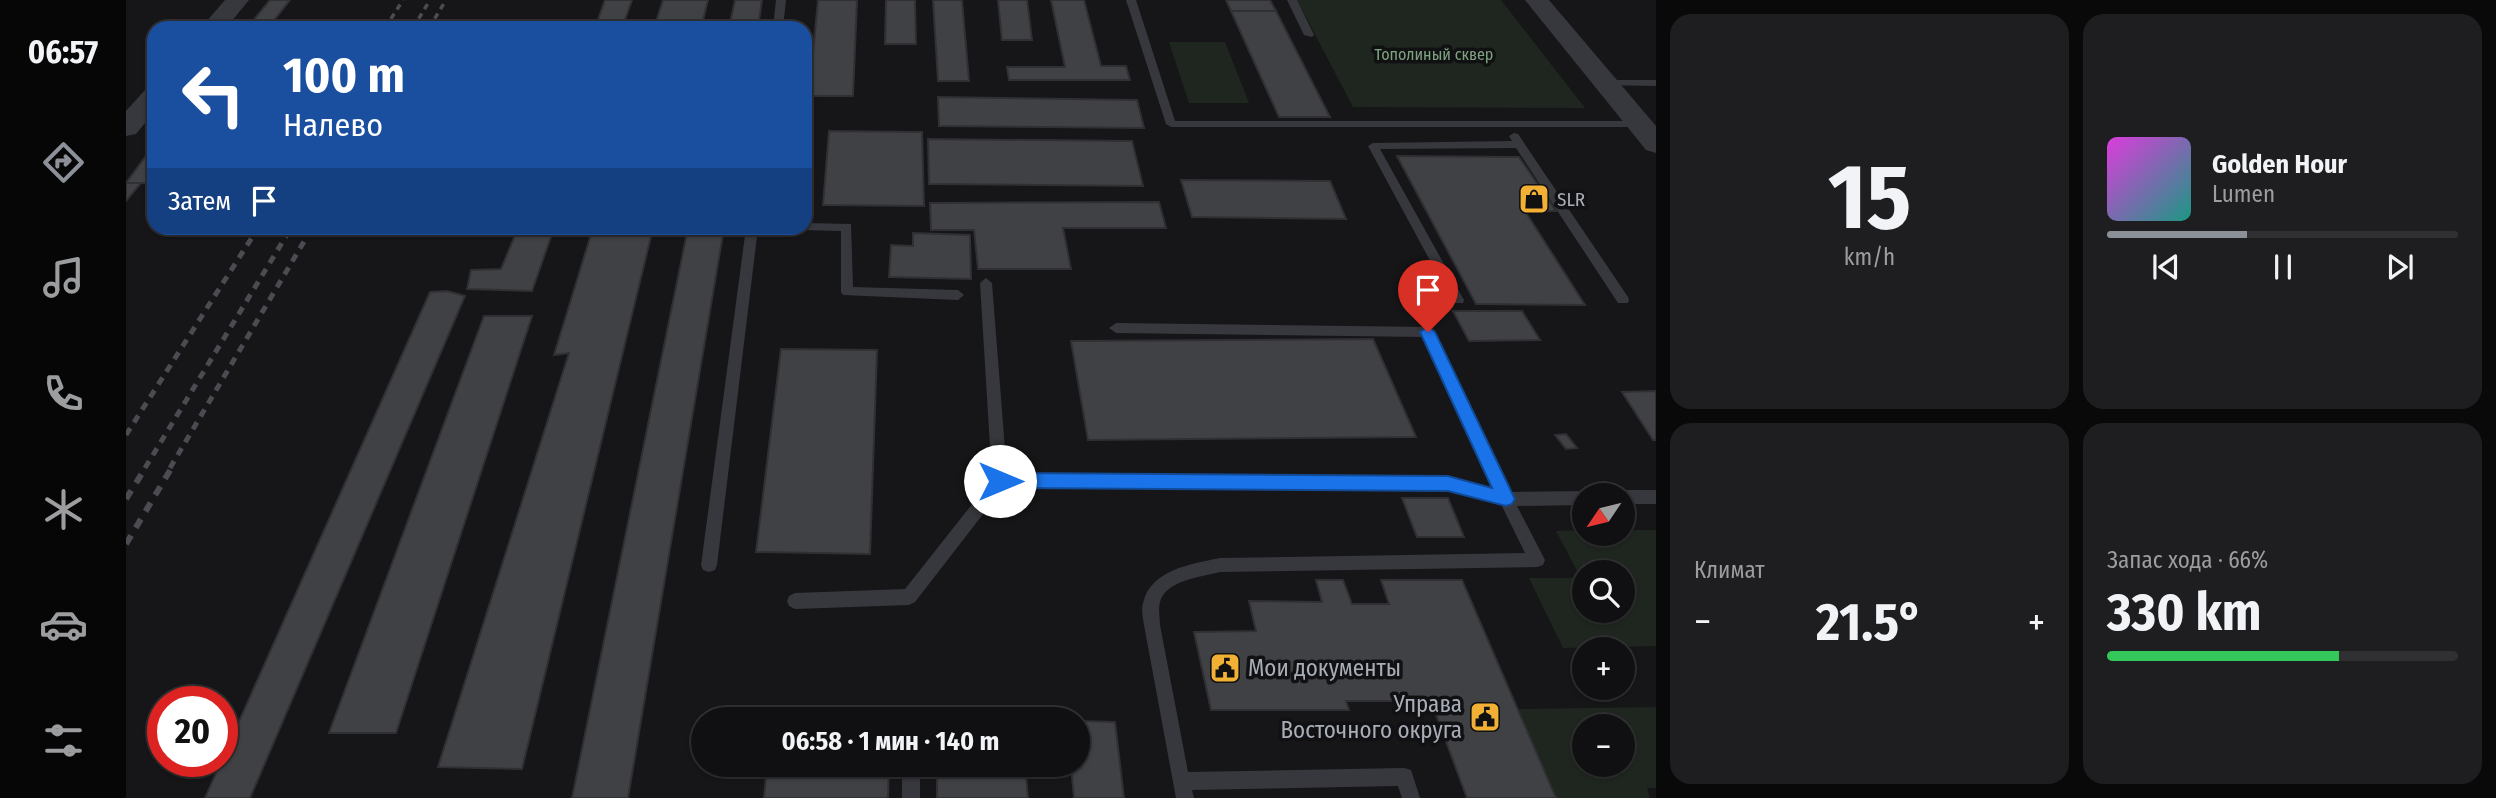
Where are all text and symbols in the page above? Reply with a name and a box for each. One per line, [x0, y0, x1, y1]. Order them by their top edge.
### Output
text: 06:57 [28, 33, 98, 71]
park label: Тополиный сквер [1375, 45, 1493, 64]
text: 100 m [283, 46, 405, 105]
icon: left [168, 49, 259, 140]
text: Налево [283, 106, 383, 144]
icon: directions [39, 138, 88, 187]
text: 15 [1828, 143, 1911, 252]
text: Golden Hour [2212, 149, 2347, 180]
text: Lumen [2212, 180, 2275, 208]
icon: arrive [245, 182, 283, 220]
shop icon: SLR [1517, 182, 1551, 216]
text: Затем [168, 186, 231, 217]
place label: SLR [1557, 188, 1585, 211]
text: km/h [1844, 243, 1895, 271]
icon: previous [2147, 248, 2185, 286]
icon: pause [2264, 248, 2302, 286]
icon: next [2381, 248, 2419, 286]
icon: music [39, 253, 88, 302]
pin [1398, 260, 1458, 332]
icon: arrive [1409, 271, 1447, 309]
icon: phone [39, 369, 88, 418]
position arrow [963, 444, 1037, 518]
north arrow [1572, 483, 1634, 546]
map controls [1572, 483, 1635, 777]
icon: climate [39, 485, 88, 534]
text: Запас хода · 66% [2107, 546, 2268, 574]
text: Климат [1694, 556, 1765, 584]
button: search [1572, 560, 1635, 623]
text: 330 km [2107, 581, 2262, 644]
text: 21.5° [1816, 591, 1923, 654]
text: − [1694, 599, 1711, 645]
text: + [2028, 599, 2045, 645]
icon: car [39, 600, 88, 649]
button: + [1572, 637, 1635, 700]
public building icon: Мои документы [1208, 651, 1242, 685]
place label: Мои документы [1248, 654, 1401, 682]
speed limit sign: 20 [147, 686, 238, 777]
place label: Управа Восточного округа [1280, 690, 1462, 744]
public building icon: Управа Восточного округа [1468, 700, 1502, 734]
button: − [1572, 714, 1635, 777]
icon: filters [39, 716, 88, 765]
text: 06:58 · 1 мин · 140 m [782, 726, 999, 757]

